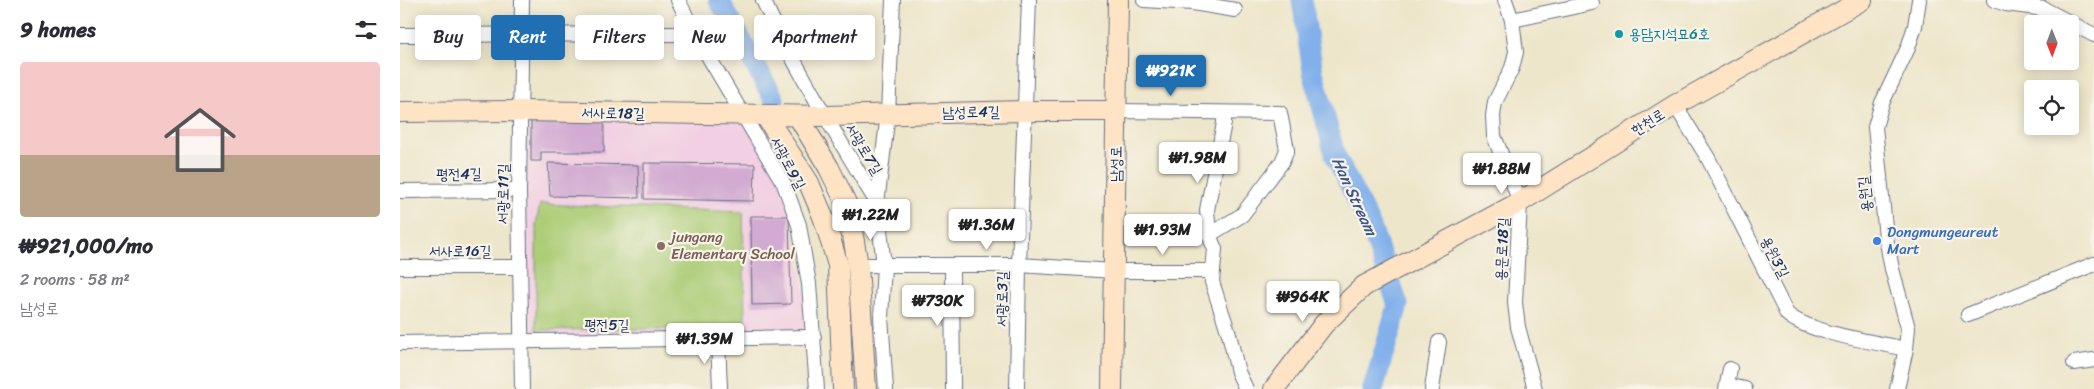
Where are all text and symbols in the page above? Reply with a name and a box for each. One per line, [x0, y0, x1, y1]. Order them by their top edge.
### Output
text: 9 homes [20, 11, 96, 49]
chip: Buy [415, 15, 481, 60]
chip: Rent [491, 15, 565, 60]
chip: Filters [575, 15, 664, 60]
chip: New [674, 15, 744, 60]
chip: Apartment [754, 15, 875, 60]
north arrow [2024, 15, 2079, 70]
map controls [2024, 15, 2079, 135]
icon: filters [352, 16, 380, 44]
place label: 용담지석묘6호 [1629, 21, 1710, 47]
marker: 용담지석묘6호 [1613, 28, 1625, 40]
pin: ₩921K [1136, 54, 1206, 97]
text: ₩921K [1147, 56, 1195, 85]
button: locate [2024, 80, 2079, 135]
icon: home [155, 95, 245, 185]
street label: 남성로4길 [942, 98, 1000, 126]
street label: 서사로18길 [581, 99, 645, 127]
street label: 한천로 [1626, 101, 1670, 143]
street label: 서광로7길 [838, 118, 890, 180]
street label: 서광로9길 [763, 132, 813, 194]
pin: ₩1.98M [1157, 142, 1239, 184]
text: ₩1.98M [1170, 143, 1226, 172]
street label: 남성로 [1103, 146, 1129, 182]
water label: Han Stream [1324, 152, 1386, 242]
pin: ₩1.88M [1461, 152, 1543, 195]
text: ₩1.88M [1474, 154, 1530, 183]
street label: 평전4길 [436, 161, 482, 187]
street label: 서광로11길 [489, 163, 517, 225]
street label: 용원길 [1850, 175, 1880, 213]
pin: ₩1.22M [830, 198, 912, 241]
text: ₩1.22M [843, 200, 899, 229]
pin: ₩1.36M [946, 208, 1028, 251]
text: ₩1.36M [960, 210, 1014, 239]
pin: ₩1.93M [1122, 214, 1204, 256]
text: ₩1.93M [1135, 215, 1191, 244]
street label: 용문로18길 [1487, 216, 1517, 282]
place label: Dongmungeureut Mart [1887, 219, 1999, 262]
place label: jungang Elementary School [668, 224, 796, 267]
text: ₩921,000/mo [20, 227, 153, 265]
street label: 용원3길 [1753, 231, 1797, 283]
marker: Dongmungeureut Mart [1871, 235, 1883, 247]
street label: 서사로16길 [428, 238, 492, 264]
marker: jungang Elementary School [655, 240, 667, 252]
text: 2 rooms · 58 m² [20, 265, 130, 294]
street label: 서광로3길 [989, 271, 1015, 327]
pin: ₩964K [1268, 280, 1338, 323]
text: ₩964K [1278, 282, 1328, 311]
pin: ₩730K [903, 284, 973, 327]
text: ₩730K [913, 286, 963, 315]
text: 남성로 [20, 294, 59, 323]
street label: 평전5길 [584, 312, 630, 338]
pin: ₩1.39M [664, 322, 746, 365]
text: ₩1.39M [677, 324, 733, 353]

